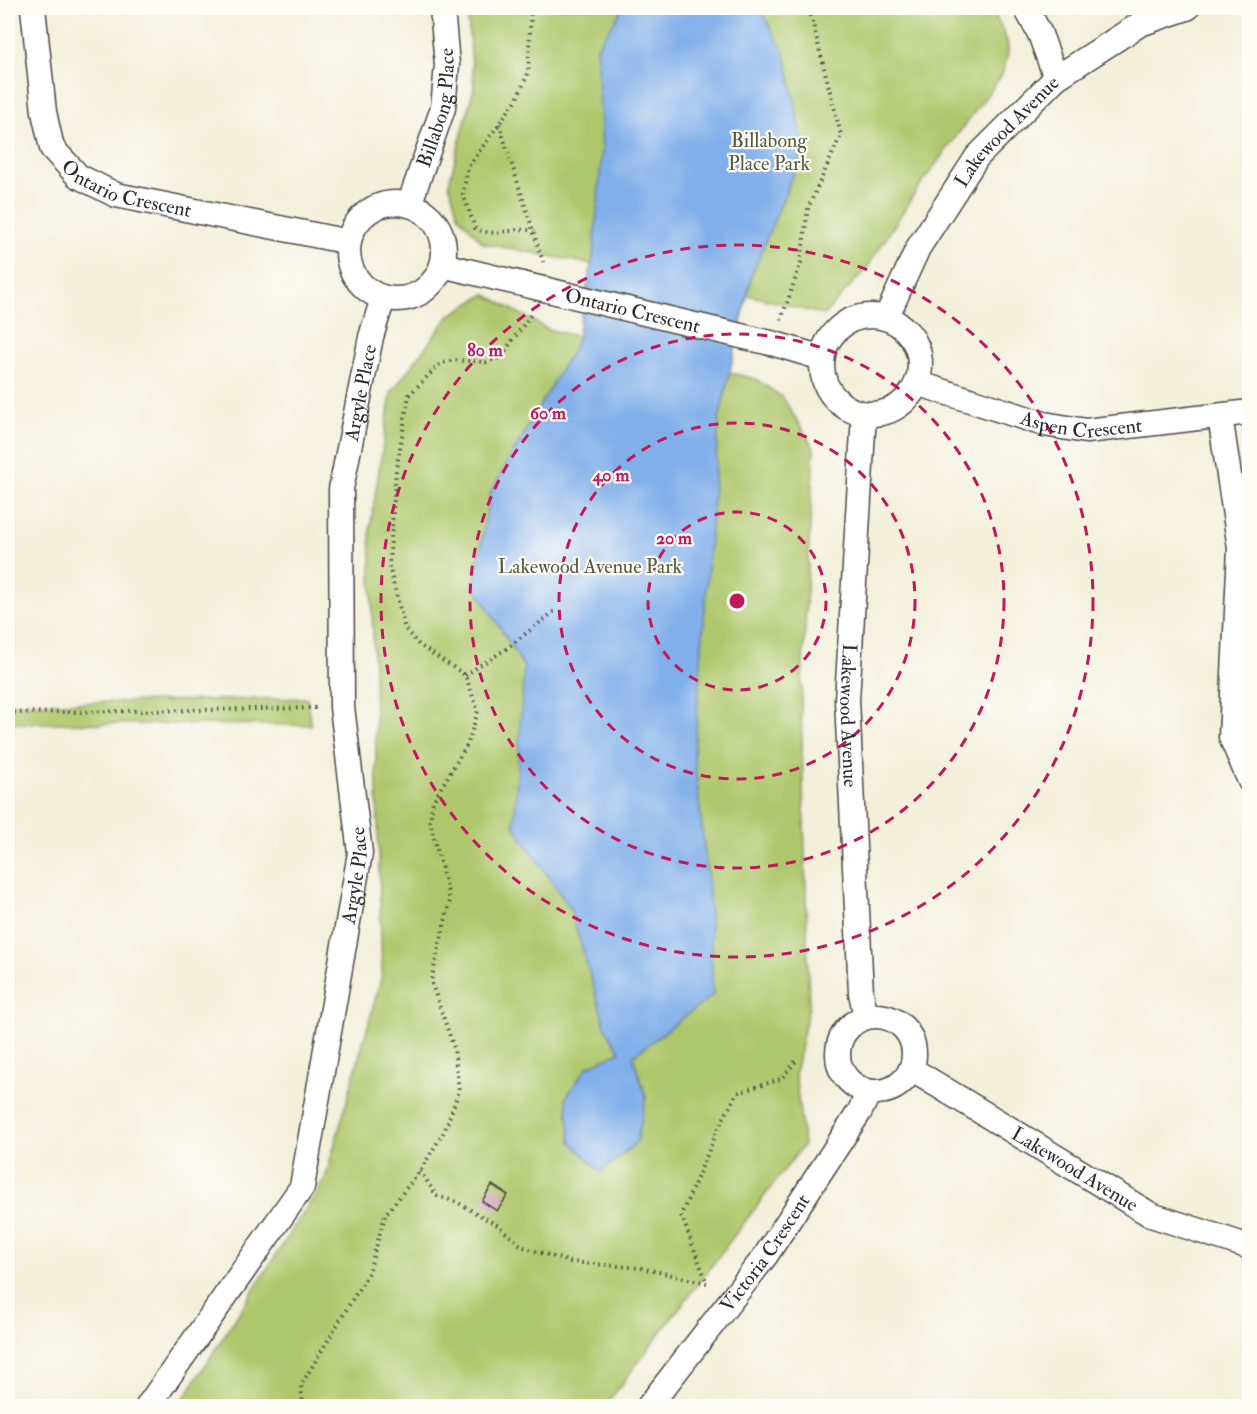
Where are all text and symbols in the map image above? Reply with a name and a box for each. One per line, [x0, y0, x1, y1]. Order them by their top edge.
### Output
street label: Billabong Place [411, 47, 460, 171]
street label: Lakewood Avenue [948, 70, 1064, 192]
park label: Billabong Place Park [728, 128, 810, 176]
street label: Ontario Crescent [56, 154, 194, 223]
street label: Ontario Crescent [563, 282, 703, 338]
text: 80 m [467, 339, 504, 362]
street label: Argyle Place [338, 342, 382, 444]
text: 60 m [530, 402, 567, 425]
street label: Aspen Crescent [1017, 404, 1144, 443]
text: 40 m [592, 464, 630, 487]
text: 20 m [656, 527, 693, 550]
park label: Lakewood Avenue Park [498, 554, 683, 579]
centre of rings [727, 591, 747, 611]
street label: Lakewood Avenue [834, 643, 864, 788]
street label: Argyle Place [335, 825, 373, 927]
street label: Lakewood Avenue [1007, 1121, 1143, 1217]
street label: Victoria Crescent [714, 1189, 815, 1317]

